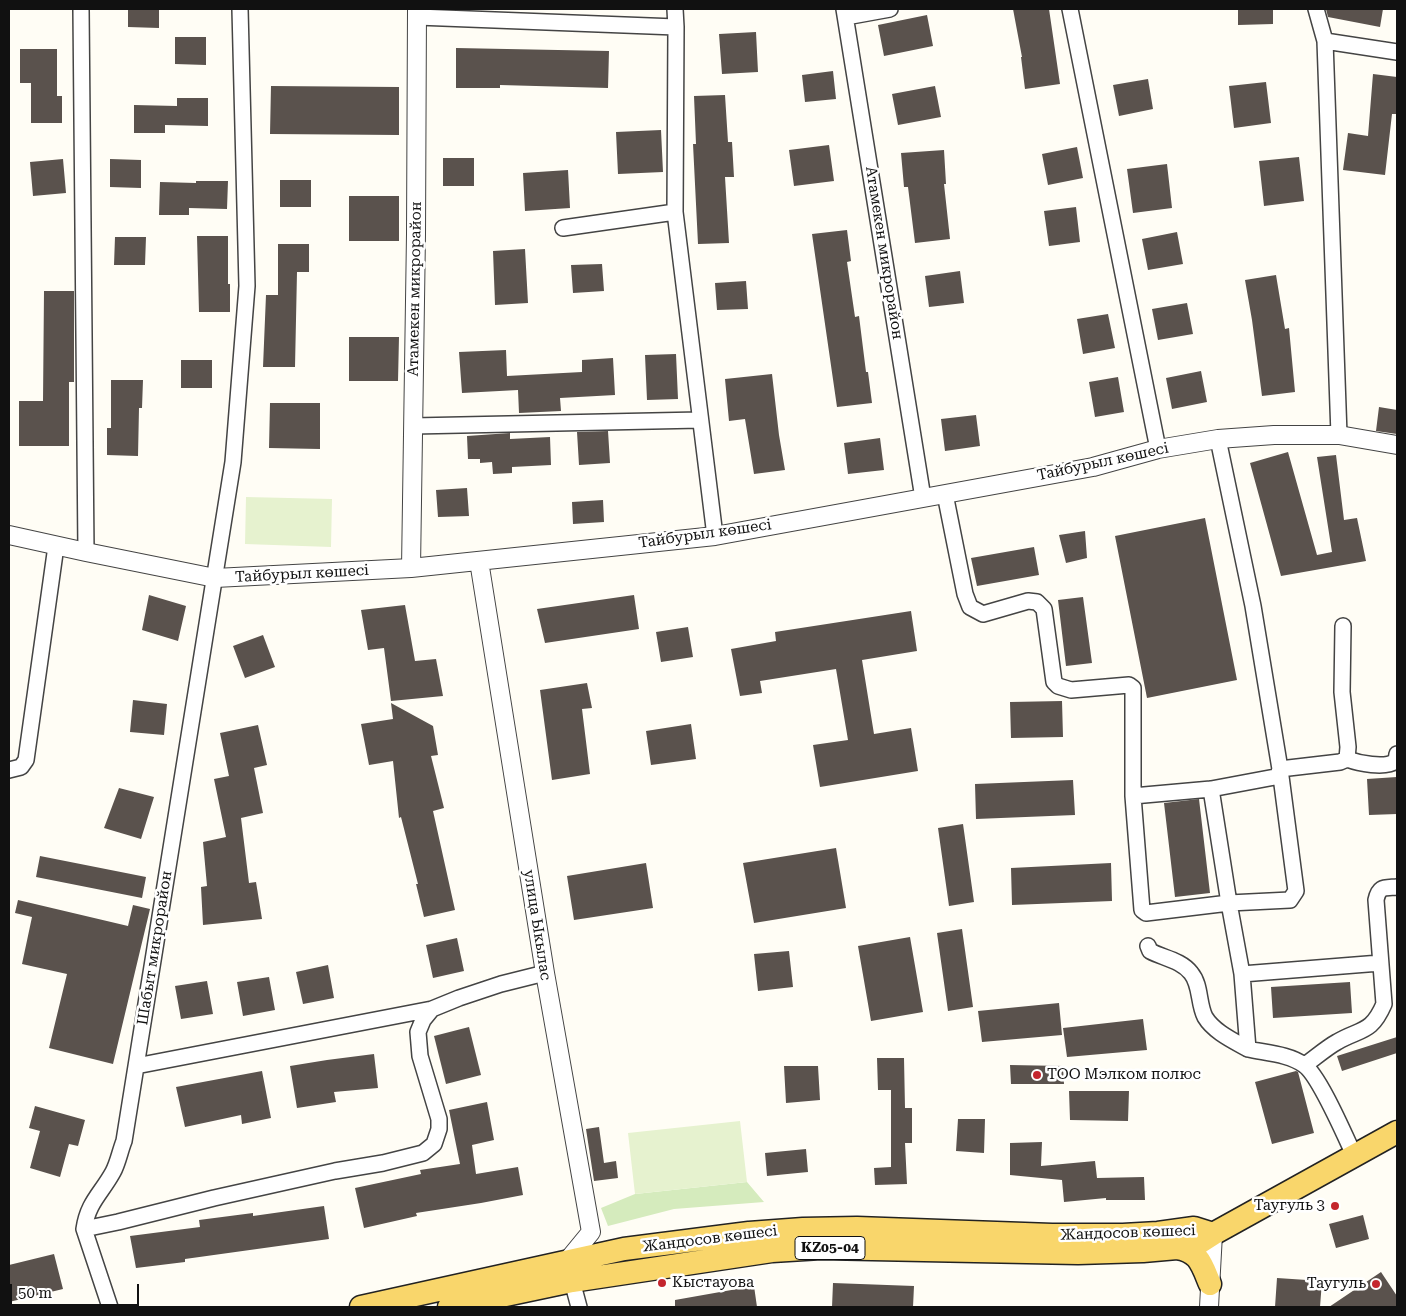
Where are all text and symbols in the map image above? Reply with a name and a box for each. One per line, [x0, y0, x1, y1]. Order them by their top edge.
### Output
street label: Атамекен микрорайон [861, 165, 907, 341]
street label: Атамекен микрорайон [404, 201, 426, 377]
street label: Тайбурыл көшесі [1036, 439, 1170, 485]
street label: Тайбурыл көшесі [637, 516, 773, 552]
street label: Тайбурыл көшесі [235, 562, 369, 586]
street label: улица Ыкылас [519, 868, 555, 982]
street label: Шабыт микрорайон [134, 869, 176, 1027]
place label: ТОО Мэлком полюс [1047, 1066, 1201, 1084]
marker: ТОО Мэлком полюс [1031, 1069, 1043, 1081]
place label: Таугуль 3 [1254, 1197, 1325, 1215]
marker: Таугуль 3 [1329, 1200, 1341, 1212]
street label: Жандосов көшесі [642, 1222, 778, 1256]
street label: Жандосов көшесі [1060, 1222, 1196, 1244]
road number: KZ05-04 [795, 1236, 865, 1260]
scale bar [12, 1274, 141, 1306]
place label: Кыстауова [672, 1274, 754, 1292]
place label: Таугуль [1307, 1275, 1366, 1293]
marker: Кыстауова [656, 1277, 668, 1289]
marker: Таугуль [1370, 1278, 1382, 1290]
text: 50 m [18, 1284, 52, 1302]

